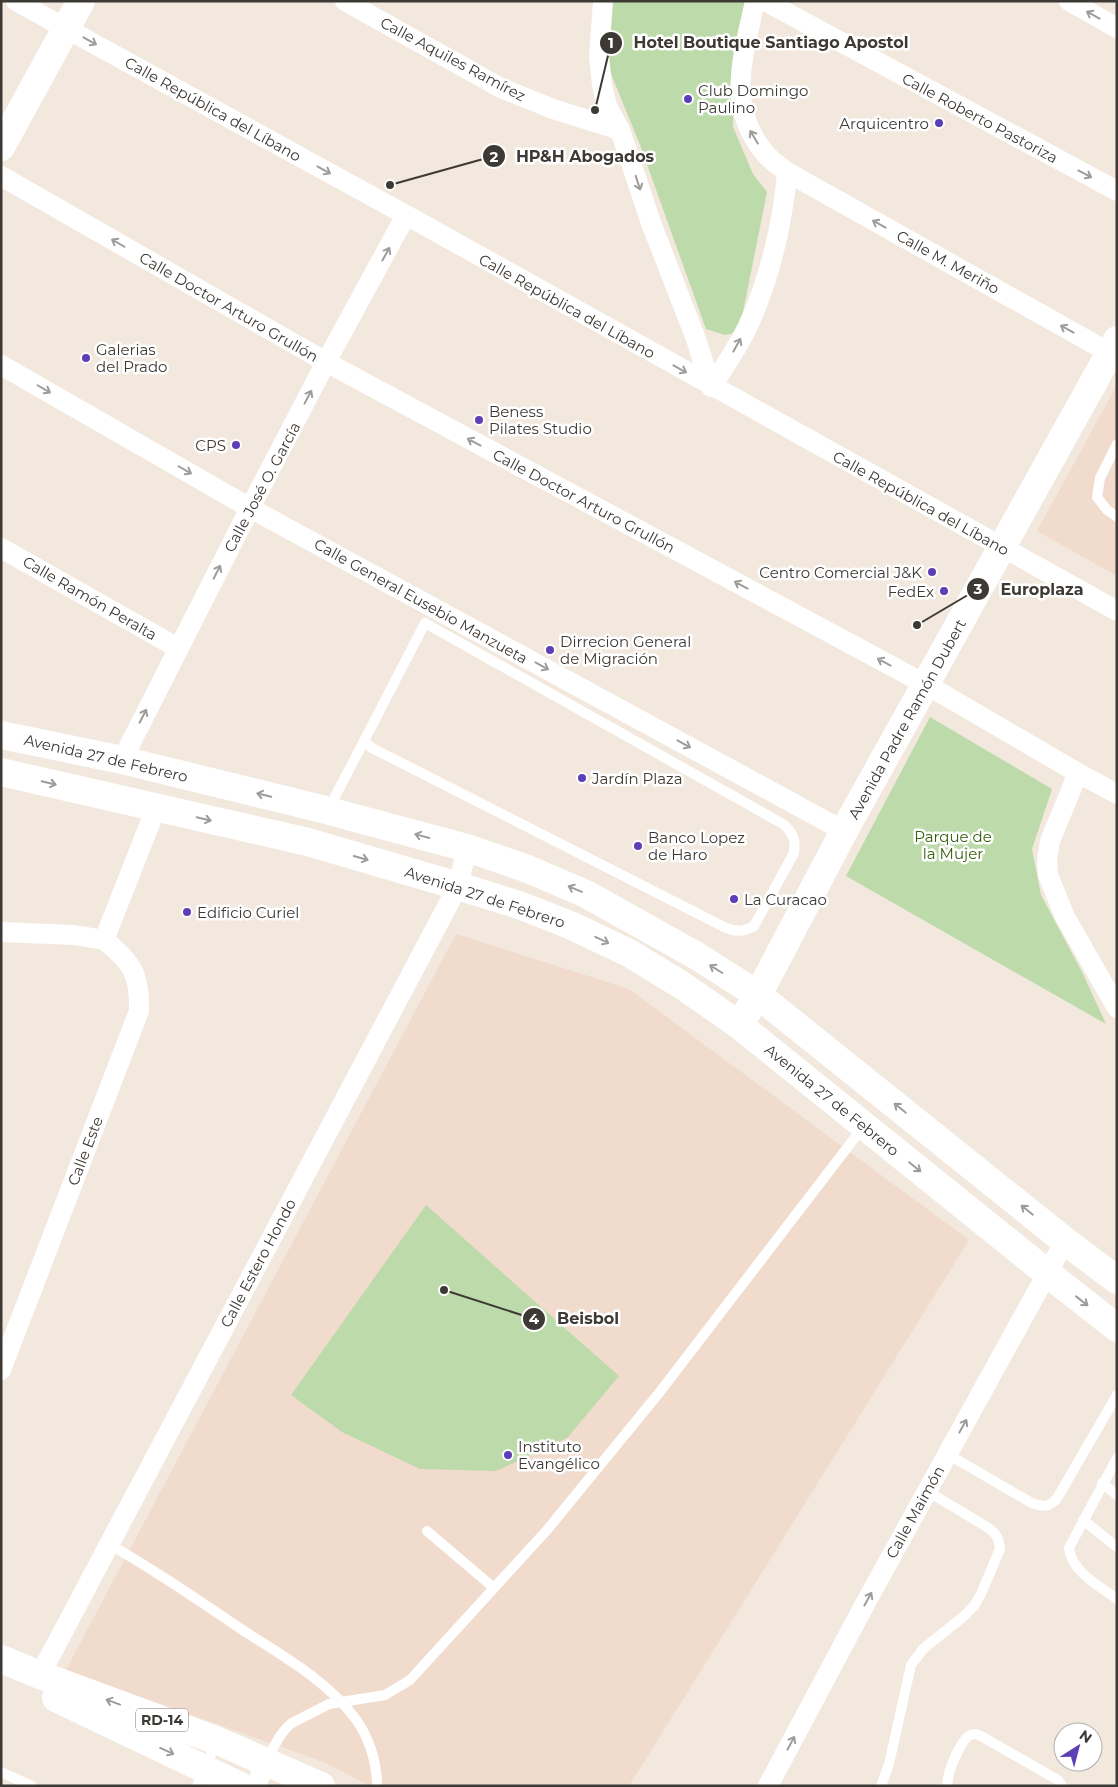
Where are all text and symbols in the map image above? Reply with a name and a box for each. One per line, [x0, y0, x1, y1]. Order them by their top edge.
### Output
one-way arrow [1086, 9, 1100, 19]
street label: Calle Aquiles Ramírez [377, 13, 529, 106]
callout: Hotel Boutique Santiago Apostol [598, 27, 918, 58]
text: 1 [608, 33, 614, 52]
text: Hotel Boutique Santiago Apostol [634, 33, 909, 52]
one-way arrow [82, 37, 97, 46]
street label: Calle República del Líbano [122, 53, 304, 165]
street label: Calle Roberto Pastoriza [899, 69, 1061, 167]
place label: Club Domingo Paulino [698, 81, 808, 117]
marker: Club Domingo Paulino [682, 93, 694, 105]
place label: Arquicentro [839, 114, 929, 133]
marker: Arquicentro [933, 117, 945, 129]
one-way arrow [749, 130, 759, 144]
callout: HP&H Abogados [481, 141, 664, 172]
text: 2 [490, 147, 499, 166]
text: HP&H Abogados [516, 147, 655, 166]
one-way arrow [317, 165, 332, 175]
one-way arrow [1077, 169, 1092, 179]
one-way arrow [634, 174, 643, 190]
one-way arrow [872, 219, 887, 229]
street label: Calle M. Meriño [893, 226, 1003, 298]
one-way arrow [112, 238, 126, 248]
one-way arrow [381, 247, 391, 262]
street label: Calle Doctor Arturo Grullón [136, 248, 322, 366]
street label: Calle República del Líbano [476, 250, 658, 362]
one-way arrow [1060, 324, 1075, 334]
one-way arrow [732, 338, 742, 353]
place label: Galerias del Prado [96, 340, 167, 376]
marker: Galerias del Prado [80, 352, 92, 364]
one-way arrow [672, 365, 687, 374]
one-way arrow [36, 385, 50, 395]
one-way arrow [304, 390, 313, 405]
place label: Beness Pilates Studio [489, 402, 592, 438]
marker: Beness Pilates Studio [473, 414, 485, 426]
street label: Calle José O. García [220, 419, 304, 555]
place label: CPS [195, 436, 226, 455]
one-way arrow [467, 437, 482, 447]
marker: CPS [230, 439, 242, 451]
street label: Calle Doctor Arturo Grullón [490, 445, 678, 557]
street label: Calle República del Líbano [830, 447, 1012, 559]
one-way arrow [177, 466, 191, 476]
street label: Calle General Eusebio Manzueta [311, 534, 531, 668]
street label: Calle Ramón Peralta [19, 552, 161, 644]
place label: Centro Comercial J&K [759, 563, 922, 582]
one-way arrow [213, 565, 222, 580]
marker: Centro Comercial J&K [926, 566, 938, 578]
callout: Europlaza [965, 573, 1093, 604]
text: 3 [973, 579, 983, 598]
one-way arrow [734, 580, 749, 589]
text: Europlaza [1000, 580, 1084, 599]
place label: FedEx [888, 582, 934, 601]
marker: FedEx [938, 585, 950, 597]
street label: Avenida Padre Ramón Dubert [844, 616, 970, 822]
place label: Dirrecion General de Migración [560, 632, 691, 668]
marker: Dirrecion General de Migración [544, 644, 556, 656]
one-way arrow [877, 657, 892, 666]
one-way arrow [534, 662, 548, 672]
one-way arrow [138, 709, 148, 724]
street label: Avenida 27 de Febrero [22, 730, 190, 786]
one-way arrow [677, 739, 692, 749]
place label: Jardín Plaza [591, 769, 683, 788]
marker: Jardín Plaza [576, 772, 588, 784]
one-way arrow [40, 779, 56, 788]
one-way arrow [257, 790, 273, 799]
one-way arrow [195, 815, 211, 824]
park label: Parque de la Mujer [914, 827, 992, 863]
place label: Banco Lopez de Haro [648, 828, 745, 864]
one-way arrow [414, 831, 430, 840]
marker: Banco Lopez de Haro [632, 840, 644, 852]
one-way arrow [353, 853, 369, 863]
street label: Avenida 27 de Febrero [402, 862, 568, 932]
one-way arrow [568, 884, 583, 894]
place label: La Curacao [744, 890, 827, 909]
marker: La Curacao [728, 893, 740, 905]
place label: Edificio Curiel [197, 903, 299, 922]
marker: Edificio Curiel [181, 906, 193, 918]
one-way arrow [594, 936, 609, 946]
one-way arrow [710, 963, 724, 973]
street label: Avenida 27 de Febrero [761, 1040, 903, 1160]
one-way arrow [894, 1103, 907, 1114]
street label: Calle Este [63, 1114, 107, 1188]
one-way arrow [909, 1162, 922, 1173]
street label: Calle Estero Hondo [216, 1195, 300, 1331]
one-way arrow [1021, 1204, 1034, 1215]
one-way arrow [1075, 1295, 1088, 1306]
callout: Beisbol [522, 1303, 629, 1334]
text: 4 [529, 1309, 540, 1328]
text: Beisbol [557, 1309, 619, 1328]
one-way arrow [958, 1419, 968, 1434]
place label: Instituto Evangélico [518, 1437, 600, 1473]
marker: Instituto Evangélico [502, 1449, 514, 1461]
street label: Calle Maimón [882, 1462, 948, 1562]
one-way arrow [863, 1593, 873, 1607]
one-way arrow [106, 1697, 122, 1706]
road number: RD-14 [136, 1708, 188, 1732]
north arrow [1053, 1722, 1103, 1772]
text: N [1076, 1726, 1096, 1747]
one-way arrow [786, 1735, 796, 1750]
one-way arrow [159, 1746, 174, 1756]

